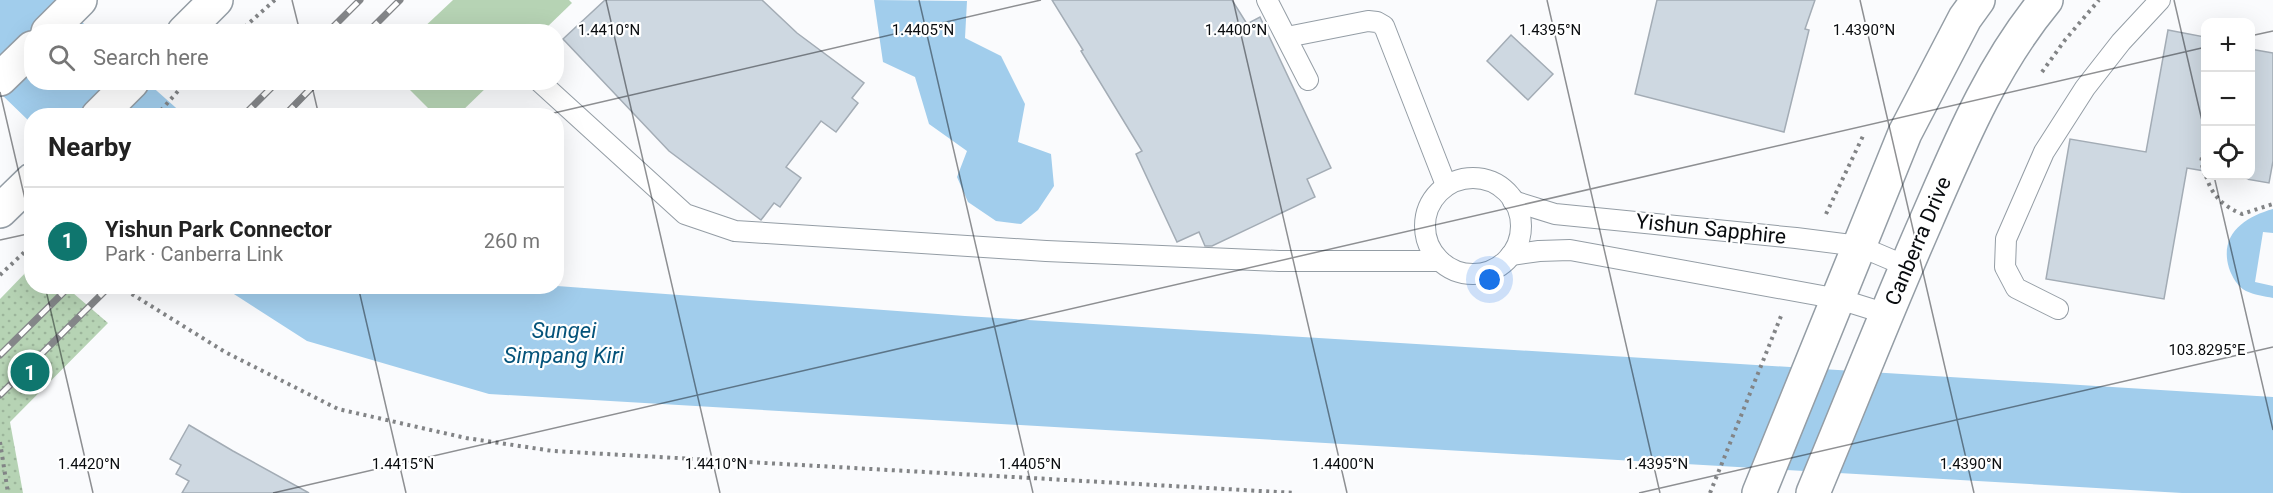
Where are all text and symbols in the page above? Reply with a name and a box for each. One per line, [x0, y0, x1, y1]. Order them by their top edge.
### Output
map controls [2201, 18, 2255, 180]
button: + [2201, 18, 2255, 72]
text: 1.4410°N [578, 21, 640, 39]
text: 1.4405°N [892, 21, 954, 39]
text: 1.4400°N [1205, 21, 1267, 39]
text: 1.4395°N [1519, 21, 1581, 39]
text: 1.4390°N [1833, 21, 1895, 39]
search box [24, 24, 564, 90]
icon: search [45, 41, 78, 74]
text: Search here [93, 45, 209, 70]
button: − [2201, 72, 2255, 126]
button: locate [2201, 126, 2255, 180]
text: Nearby [48, 132, 131, 162]
street label: Canberra Drive [1880, 173, 1956, 309]
street label: Yishun Sapphire [1635, 209, 1787, 249]
text: Yishun Park Connector [105, 217, 332, 242]
text: 1 [62, 229, 73, 253]
text: 260 m [484, 229, 540, 253]
text: Park · Canberra Link [105, 242, 283, 266]
your location [1475, 265, 1504, 294]
water label: Sungei Simpang Kiri [504, 318, 625, 368]
text: 103.8295°E [2168, 341, 2246, 359]
pin: 1 [10, 350, 50, 394]
text: 1.4420°N [58, 455, 120, 473]
text: 1.4415°N [372, 455, 434, 473]
text: 1.4410°N [685, 455, 747, 473]
text: 1.4405°N [999, 455, 1061, 473]
text: 1.4400°N [1312, 455, 1374, 473]
text: 1.4395°N [1626, 455, 1688, 473]
text: 1.4390°N [1940, 455, 2002, 473]

